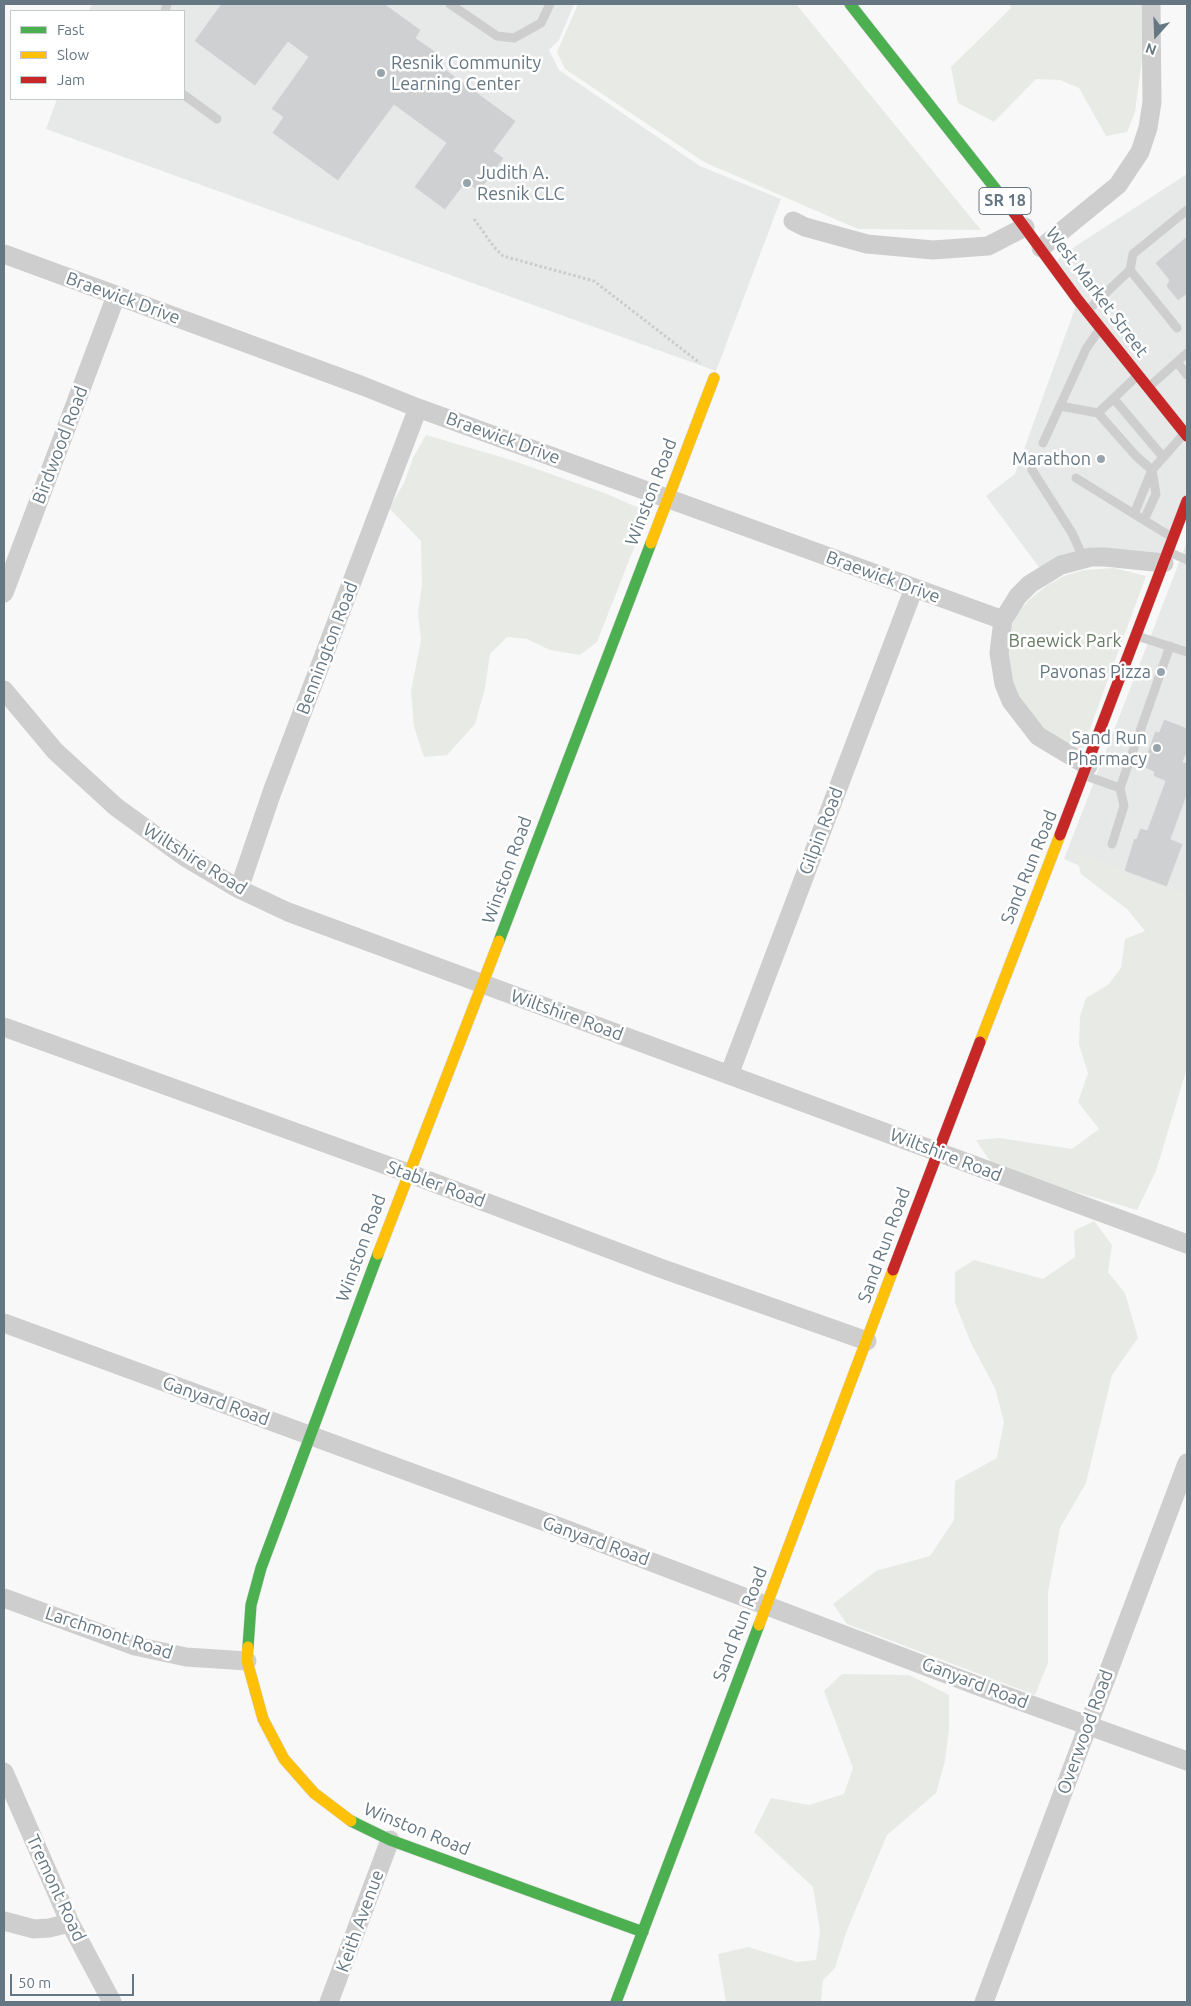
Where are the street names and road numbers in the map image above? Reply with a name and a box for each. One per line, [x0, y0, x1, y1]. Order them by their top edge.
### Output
road number: SR 18 [979, 188, 1031, 215]
street label: West Market Street [1041, 223, 1153, 361]
street label: Braewick Drive [63, 267, 183, 329]
street label: Birdwood Road [28, 383, 92, 507]
street label: Braewick Drive [443, 407, 563, 469]
street label: Winston Road [621, 435, 681, 549]
street label: Braewick Drive [823, 546, 943, 608]
street label: Bennington Road [292, 579, 362, 717]
street label: Gilpin Road [794, 784, 848, 878]
street label: Sand Run Road [996, 807, 1062, 927]
street label: Winston Road [478, 813, 536, 927]
street label: Wiltshire Road [139, 819, 251, 899]
street label: Wiltshire Road [508, 985, 626, 1045]
street label: Wiltshire Road [887, 1124, 1005, 1186]
street label: Stabler Road [384, 1156, 488, 1212]
street label: Sand Run Road [853, 1184, 915, 1306]
street label: Winston Road [332, 1191, 390, 1305]
street label: Ganyard Road [160, 1372, 272, 1430]
street label: Ganyard Road [540, 1512, 652, 1570]
street label: Sand Run Road [708, 1564, 772, 1684]
street label: Larchmont Road [42, 1602, 176, 1664]
street label: Ganyard Road [919, 1653, 1031, 1713]
street label: Overwood Road [1052, 1667, 1118, 1797]
street label: Winston Road [361, 1798, 473, 1860]
street label: Tremont Road [22, 1831, 90, 1945]
street label: Keith Avenue [332, 1867, 388, 1975]

